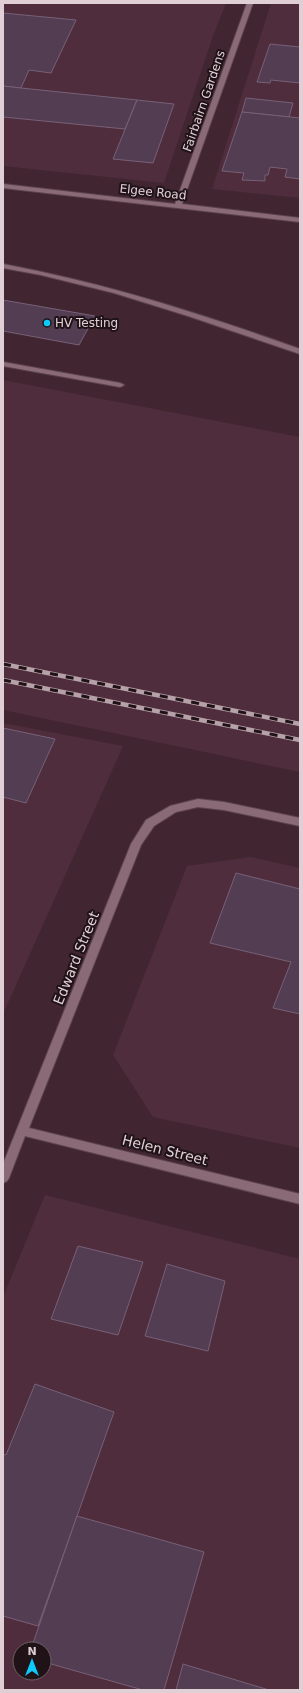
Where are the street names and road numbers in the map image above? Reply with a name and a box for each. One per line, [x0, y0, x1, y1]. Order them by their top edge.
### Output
street label: Fairbairn Gardens [180, 49, 228, 153]
street label: Elgee Road [119, 182, 187, 202]
street label: Edward Street [50, 909, 102, 1007]
street label: Helen Street [121, 1132, 210, 1168]

